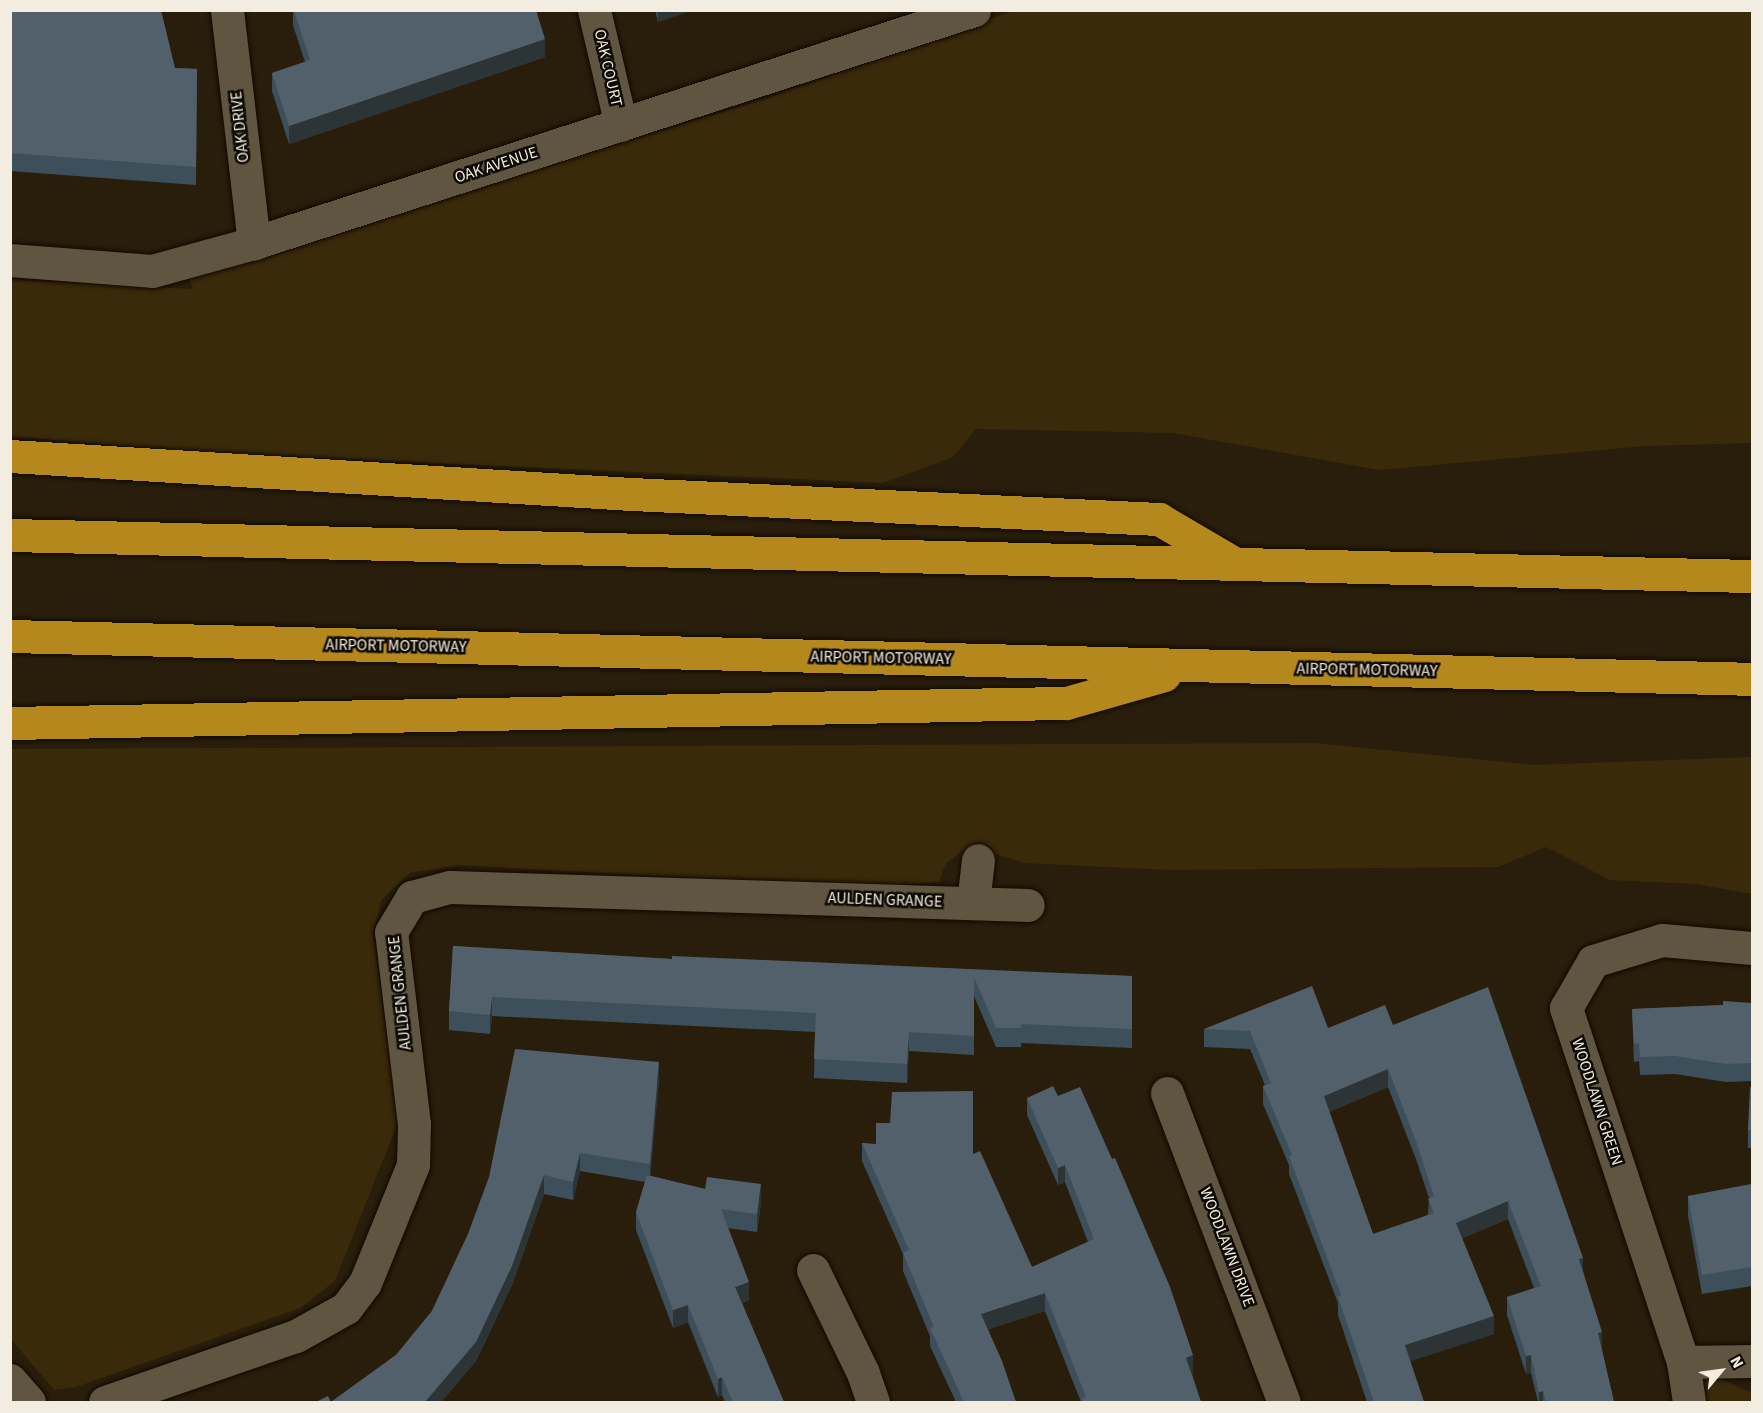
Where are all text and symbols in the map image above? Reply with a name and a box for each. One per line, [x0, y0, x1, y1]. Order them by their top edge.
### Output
street label: OAK COURT [590, 27, 626, 109]
street label: OAK DRIVE [227, 90, 253, 164]
street label: OAK AVENUE [452, 143, 540, 187]
street label: AIRPORT MOTORWAY [325, 635, 467, 657]
street label: AIRPORT MOTORWAY [810, 647, 952, 669]
street label: AIRPORT MOTORWAY [1296, 659, 1438, 681]
street label: AULDEN GRANGE [827, 888, 943, 912]
street label: AULDEN GRANGE [384, 935, 416, 1051]
street label: WOODLAWN GREEN [1567, 1036, 1627, 1168]
street label: WOODLAWN DRIVE [1195, 1185, 1259, 1309]
north arrow [1691, 1341, 1751, 1401]
text: N [1725, 1352, 1749, 1372]

